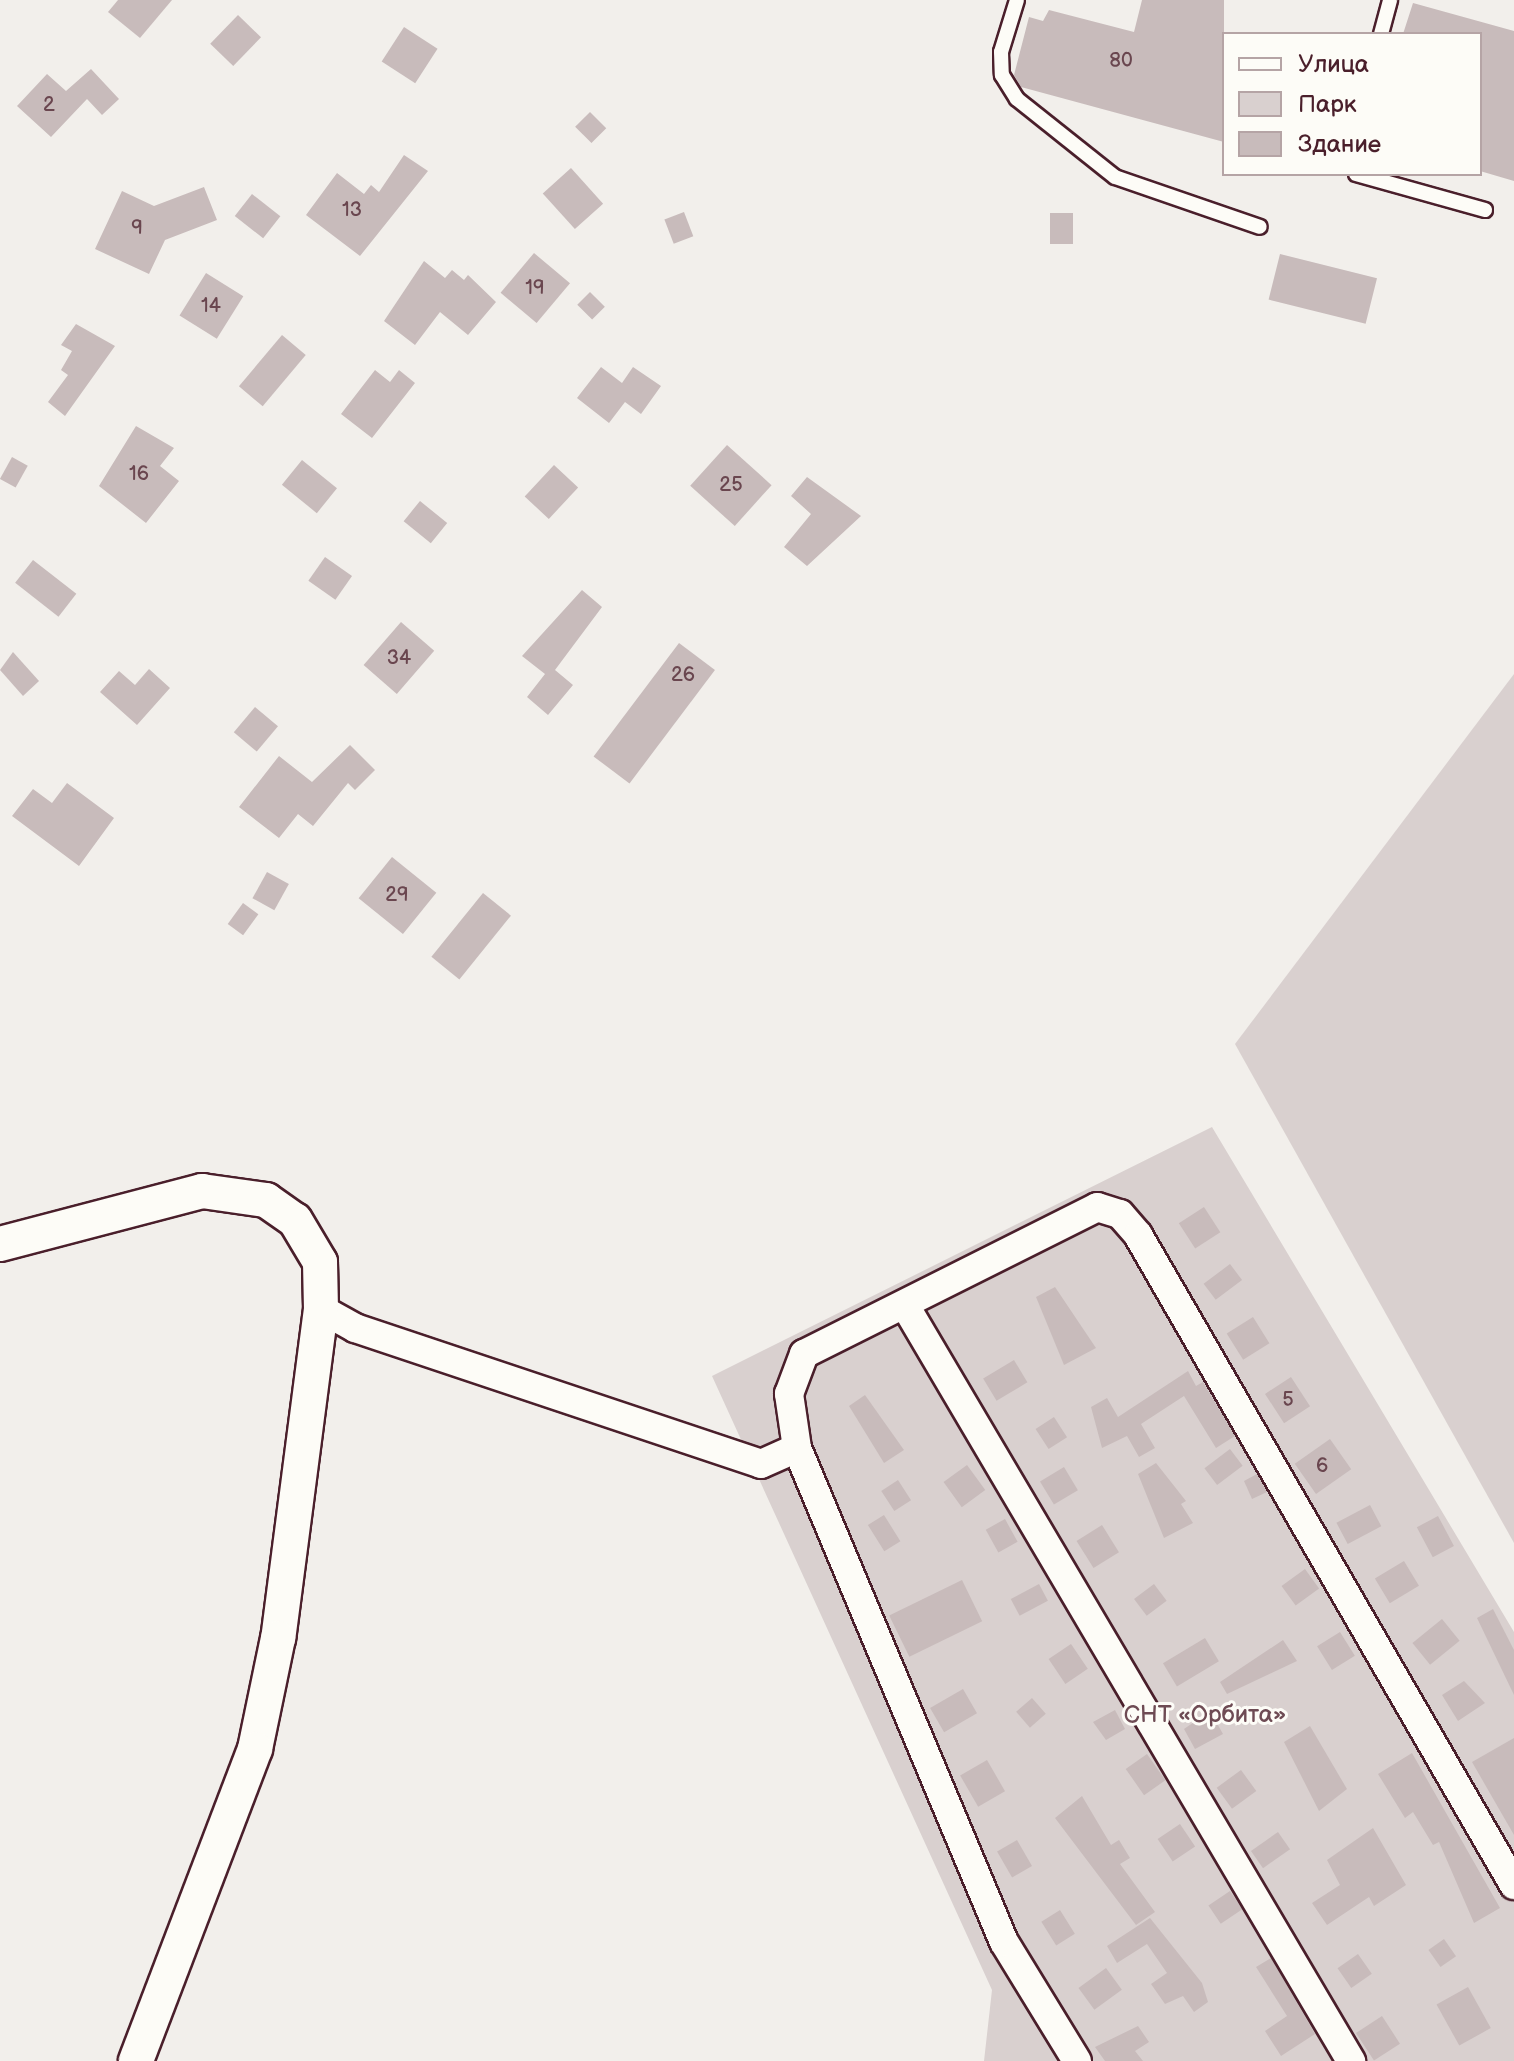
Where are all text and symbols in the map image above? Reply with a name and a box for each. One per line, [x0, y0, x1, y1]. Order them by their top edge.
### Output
legend [1222, 32, 1482, 176]
house number: 80 [1109, 49, 1133, 73]
text: Улица [1298, 50, 1369, 79]
text: Парк [1298, 90, 1356, 119]
house number: 2 [43, 93, 55, 117]
text: Здание [1298, 130, 1381, 159]
house number: 13 [342, 198, 362, 222]
house number: 9 [131, 216, 143, 240]
house number: 19 [525, 276, 545, 300]
house number: 14 [201, 294, 221, 318]
house number: 16 [129, 462, 149, 486]
house number: 25 [719, 473, 743, 497]
house number: 34 [387, 646, 411, 670]
house number: 26 [671, 663, 695, 687]
house number: 29 [385, 883, 409, 907]
house number: 5 [1282, 1388, 1294, 1412]
house number: 6 [1316, 1454, 1328, 1478]
park label: СНТ «Орбита» [1124, 1701, 1286, 1729]

